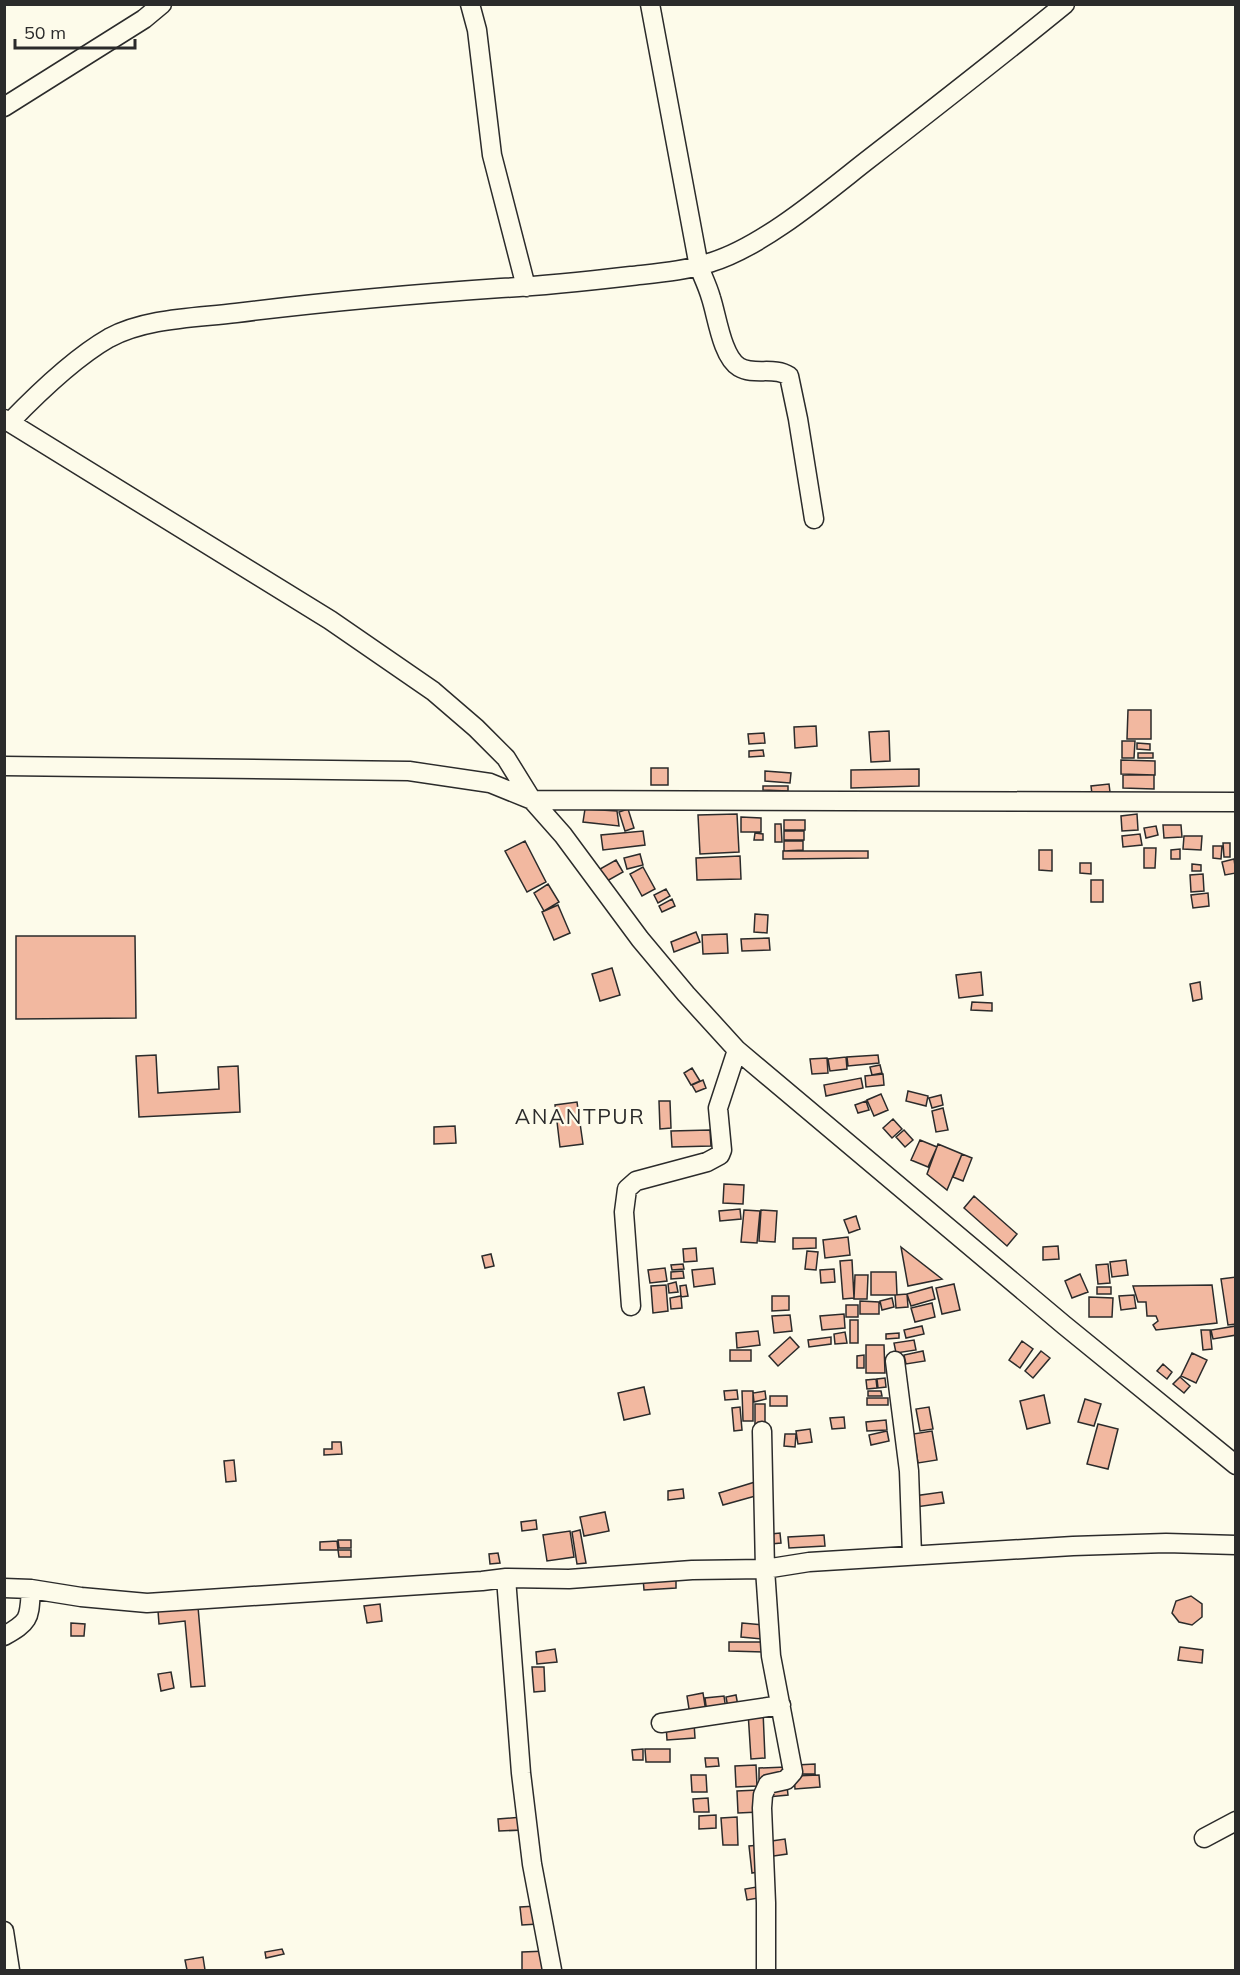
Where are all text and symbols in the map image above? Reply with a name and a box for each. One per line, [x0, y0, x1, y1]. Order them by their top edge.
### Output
scale bar [15, 12, 135, 50]
text: 50 m [24, 21, 66, 44]
district label: ANANTPUR [515, 1103, 645, 1129]

